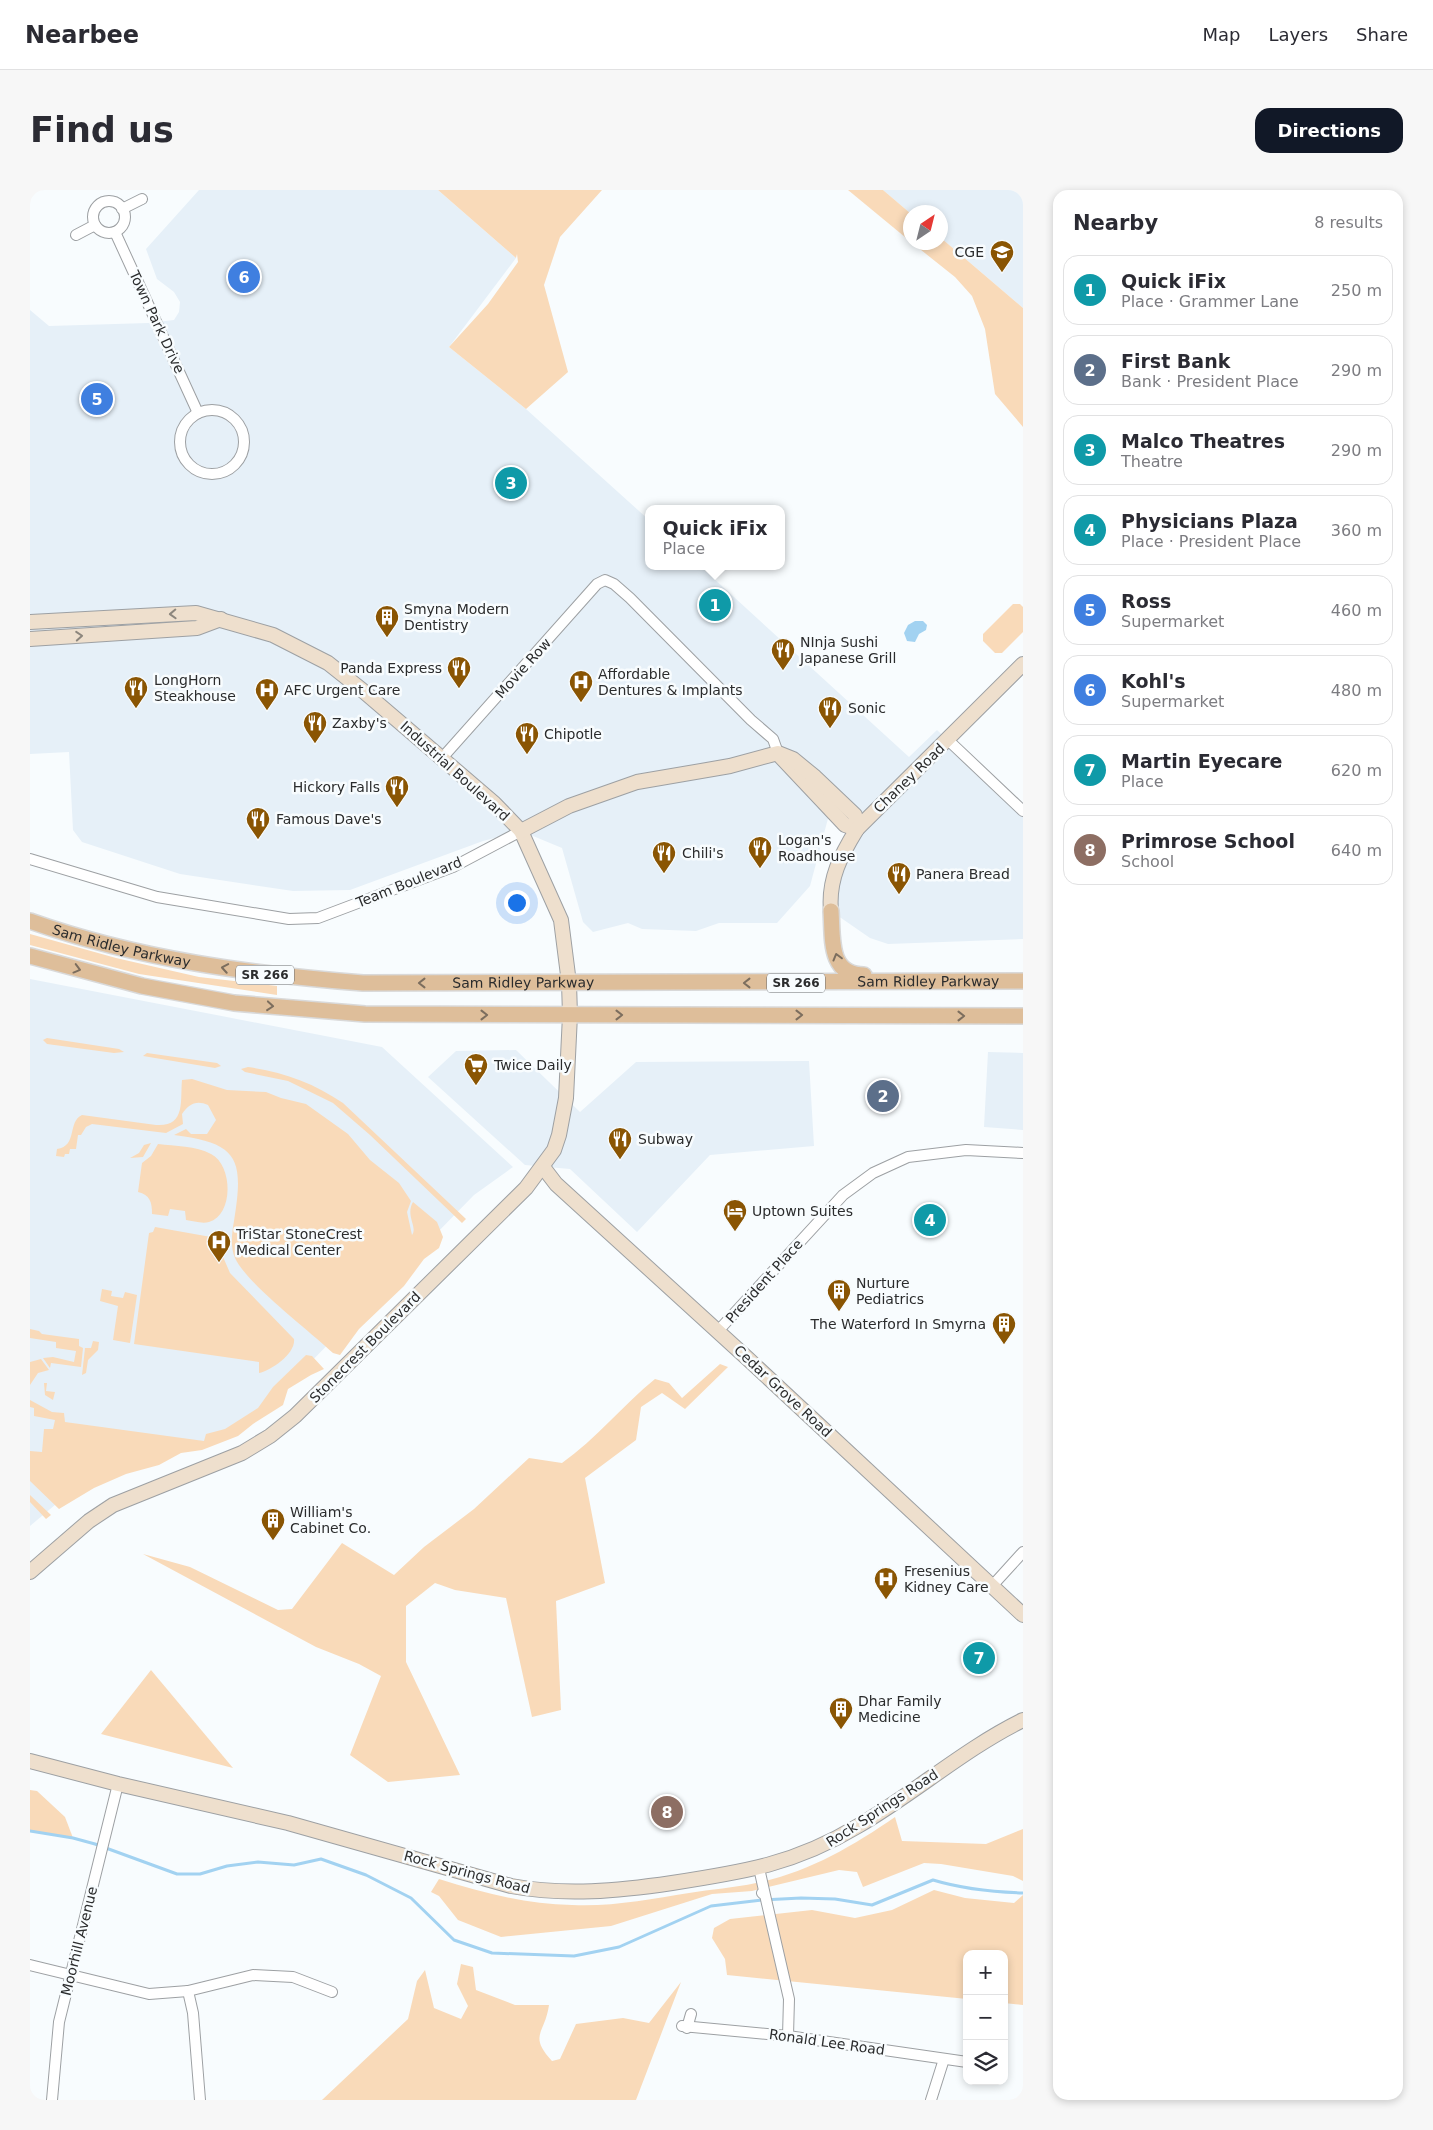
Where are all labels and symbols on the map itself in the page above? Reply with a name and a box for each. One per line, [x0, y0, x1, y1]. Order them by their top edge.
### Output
north arrow [903, 205, 948, 250]
school or university icon: CGE [989, 239, 1015, 273]
place label: CGE [955, 244, 984, 260]
pin: 6 [228, 258, 260, 296]
street label: Town Park Drive [126, 267, 188, 376]
pin: 5 [81, 380, 113, 418]
pin: 3 [495, 464, 527, 502]
pin: 1 [699, 586, 731, 624]
place label: Smyna Modern Dentistry [404, 601, 509, 633]
building icon: Smyna Modern Dentistry [374, 604, 400, 638]
one-way arrow [169, 608, 177, 619]
one-way arrow [75, 630, 83, 641]
place label: NInja Sushi Japanese Grill [799, 634, 896, 666]
street label: Movie Row [492, 635, 554, 701]
restaurant icon: NInja Sushi Japanese Grill [770, 637, 796, 671]
restaurant icon: Panda Express [446, 655, 472, 689]
place label: Panda Express [340, 660, 442, 676]
place label: Affordable Dentures & Implants [598, 666, 743, 698]
hospital icon: Affordable Dentures & Implants [568, 669, 594, 703]
place label: LongHorn Steakhouse [154, 672, 236, 704]
restaurant icon: LongHorn Steakhouse [123, 675, 149, 709]
hospital icon: AFC Urgent Care [254, 677, 280, 711]
place label: AFC Urgent Care [284, 682, 400, 698]
restaurant icon: Sonic [817, 695, 843, 729]
place label: Sonic [848, 700, 886, 716]
restaurant icon: Zaxby's [302, 710, 328, 744]
place label: Zaxby's [332, 715, 387, 731]
street label: Industrial Boulevard [397, 718, 513, 824]
restaurant icon: Chipotle [514, 721, 540, 755]
place label: Chipotle [544, 726, 602, 742]
street label: Chaney Road [870, 740, 948, 816]
restaurant icon: Hickory Falls [384, 774, 410, 808]
place label: Hickory Falls [293, 779, 380, 795]
restaurant icon: Famous Dave's [245, 806, 271, 840]
place label: Famous Dave's [276, 811, 382, 827]
place label: Logan's Roadhouse [778, 832, 855, 864]
restaurant icon: Logan's Roadhouse [747, 835, 773, 869]
restaurant icon: Chili's [651, 840, 677, 874]
place label: Chili's [682, 845, 723, 861]
street label: Team Boulevard [353, 854, 464, 911]
restaurant icon: Panera Bread [886, 861, 912, 895]
place label: Panera Bread [916, 866, 1010, 882]
your location [504, 890, 530, 916]
street label: Sam Ridley Parkway [50, 921, 192, 970]
one-way arrow [832, 953, 842, 962]
one-way arrow [72, 963, 80, 973]
one-way arrow [221, 963, 230, 973]
road number: SR 266 [236, 966, 294, 984]
street label: Sam Ridley Parkway [857, 973, 999, 990]
street label: Sam Ridley Parkway [452, 974, 594, 991]
road number: SR 266 [767, 974, 825, 992]
one-way arrow [418, 978, 426, 988]
one-way arrow [743, 978, 750, 988]
one-way arrow [267, 1000, 275, 1011]
one-way arrow [480, 1010, 488, 1020]
one-way arrow [615, 1010, 623, 1020]
one-way arrow [795, 1010, 803, 1020]
one-way arrow [958, 1011, 965, 1021]
supermarket icon: Twice Daily [463, 1052, 489, 1086]
place label: Twice Daily [493, 1057, 572, 1073]
pin: 2 [867, 1077, 899, 1115]
restaurant icon: Subway [607, 1126, 633, 1160]
place label: Subway [638, 1131, 693, 1147]
hotel icon: Uptown Suites [722, 1198, 748, 1232]
pin: 4 [914, 1201, 946, 1239]
place label: Uptown Suites [752, 1203, 853, 1219]
place label: TriStar StoneCrest Medical Center [235, 1226, 363, 1258]
hospital icon: TriStar StoneCrest Medical Center [206, 1229, 232, 1263]
street label: President Place [722, 1236, 806, 1326]
place label: Nurture Pediatrics [856, 1275, 924, 1307]
building icon: Nurture Pediatrics [826, 1278, 852, 1312]
street label: Stonecrest Boulevard [306, 1288, 424, 1406]
building icon: The Waterford In Smyrna [991, 1311, 1017, 1345]
place label: The Waterford In Smyrna [810, 1316, 986, 1332]
street label: Cedar Grove Road [731, 1342, 835, 1440]
place label: William's Cabinet Co. [290, 1504, 371, 1536]
building icon: William's Cabinet Co. [260, 1507, 286, 1541]
place label: Fresenius Kidney Care [904, 1563, 989, 1595]
hospital icon: Fresenius Kidney Care [873, 1566, 899, 1600]
pin: 7 [963, 1639, 995, 1677]
place label: Dhar Family Medicine [858, 1693, 942, 1725]
building icon: Dhar Family Medicine [828, 1696, 854, 1730]
street label: Rock Springs Road [823, 1766, 941, 1850]
pin: 8 [651, 1793, 683, 1831]
street label: Rock Springs Road [402, 1847, 532, 1897]
street label: Moorhill Avenue [58, 1885, 100, 1997]
street label: Ronald Lee Road [768, 2026, 886, 2058]

